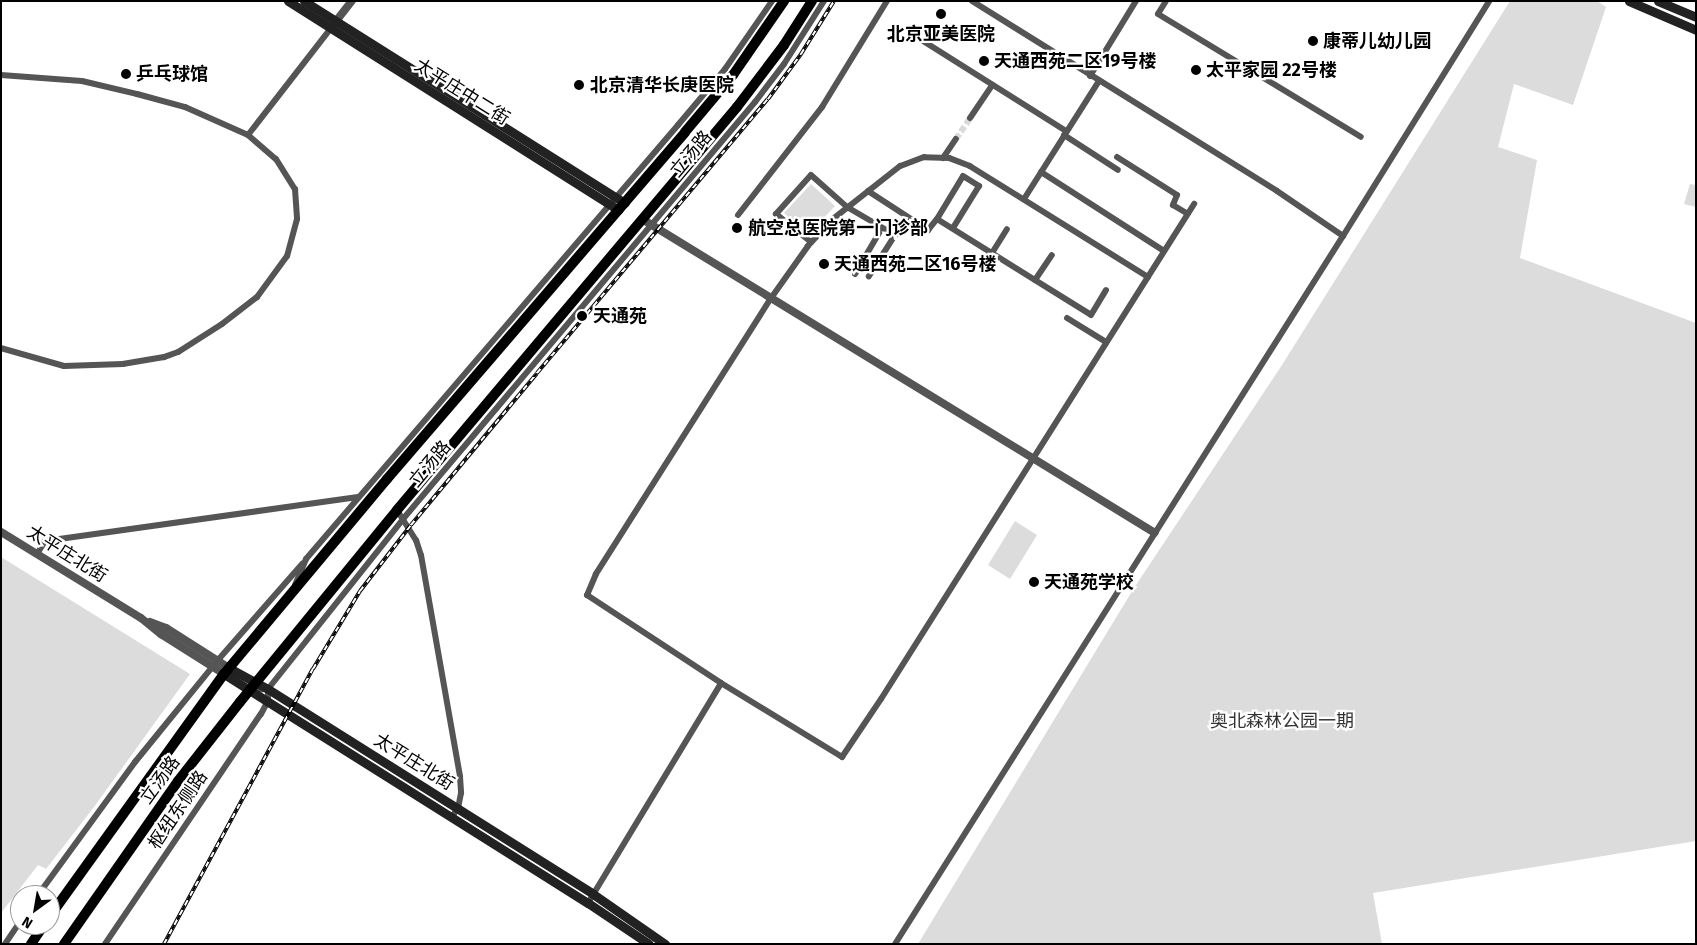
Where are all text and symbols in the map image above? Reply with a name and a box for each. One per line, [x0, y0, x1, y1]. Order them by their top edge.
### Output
marker: 北京亚美医院 [934, 7, 948, 21]
place label: 北京亚美医院 [887, 23, 995, 45]
place label: 康蒂儿幼儿园 [1323, 30, 1431, 52]
marker: 康蒂儿幼儿园 [1307, 35, 1319, 47]
place label: 天通西苑二区19号楼 [994, 50, 1156, 72]
street label: 太平庄中二街 [410, 54, 514, 130]
marker: 天通西苑二区19号楼 [978, 55, 990, 67]
place label: 太平家园 22号楼 [1206, 59, 1337, 81]
place label: 乒乓球馆 [136, 63, 208, 85]
marker: 太平家园 22号楼 [1190, 64, 1202, 76]
marker: 乒乓球馆 [120, 68, 132, 80]
place label: 北京清华长庚医院 [590, 74, 734, 96]
marker: 北京清华长庚医院 [572, 78, 586, 92]
street label: 立汤路 [665, 126, 717, 182]
place label: 航空总医院第一门诊部 [748, 217, 928, 239]
marker: 航空总医院第一门诊部 [730, 221, 744, 235]
place label: 天通西苑二区16号楼 [834, 253, 997, 275]
marker: 天通西苑二区16号楼 [818, 258, 830, 270]
place label: 天通苑 [593, 305, 647, 327]
marker: 天通苑 [575, 309, 589, 323]
street label: 立汤路 [404, 436, 456, 492]
street label: 太平庄北街 [23, 521, 111, 587]
place label: 天通苑学校 [1044, 571, 1134, 593]
marker: 天通苑学校 [1028, 576, 1040, 588]
park label: 奥北森林公园一期 [1210, 710, 1354, 732]
street label: 太平庄北街 [370, 729, 458, 795]
street label: 立汤路 [135, 752, 185, 808]
street label: 枢纽东侧路 [144, 767, 212, 853]
north arrow [10, 885, 60, 935]
text: N [19, 913, 36, 932]

